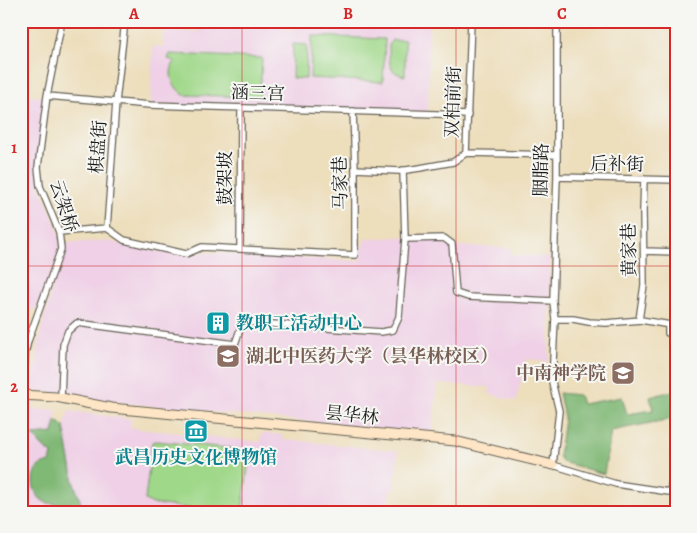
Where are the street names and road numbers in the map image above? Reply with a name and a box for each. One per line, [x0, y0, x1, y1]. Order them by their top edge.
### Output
street label: 双柏前街 [440, 66, 466, 138]
street label: 涵三宫 [231, 80, 285, 106]
street label: 棋盘街 [84, 119, 112, 175]
street label: 胭脂路 [529, 143, 553, 197]
street label: 鼓架坡 [213, 151, 237, 205]
street label: 后补街 [590, 152, 644, 176]
street label: 马家巷 [328, 156, 352, 210]
street label: 云架桥 [44, 177, 84, 235]
street label: 黄家巷 [617, 223, 641, 277]
street label: 昙华林 [324, 400, 380, 430]

